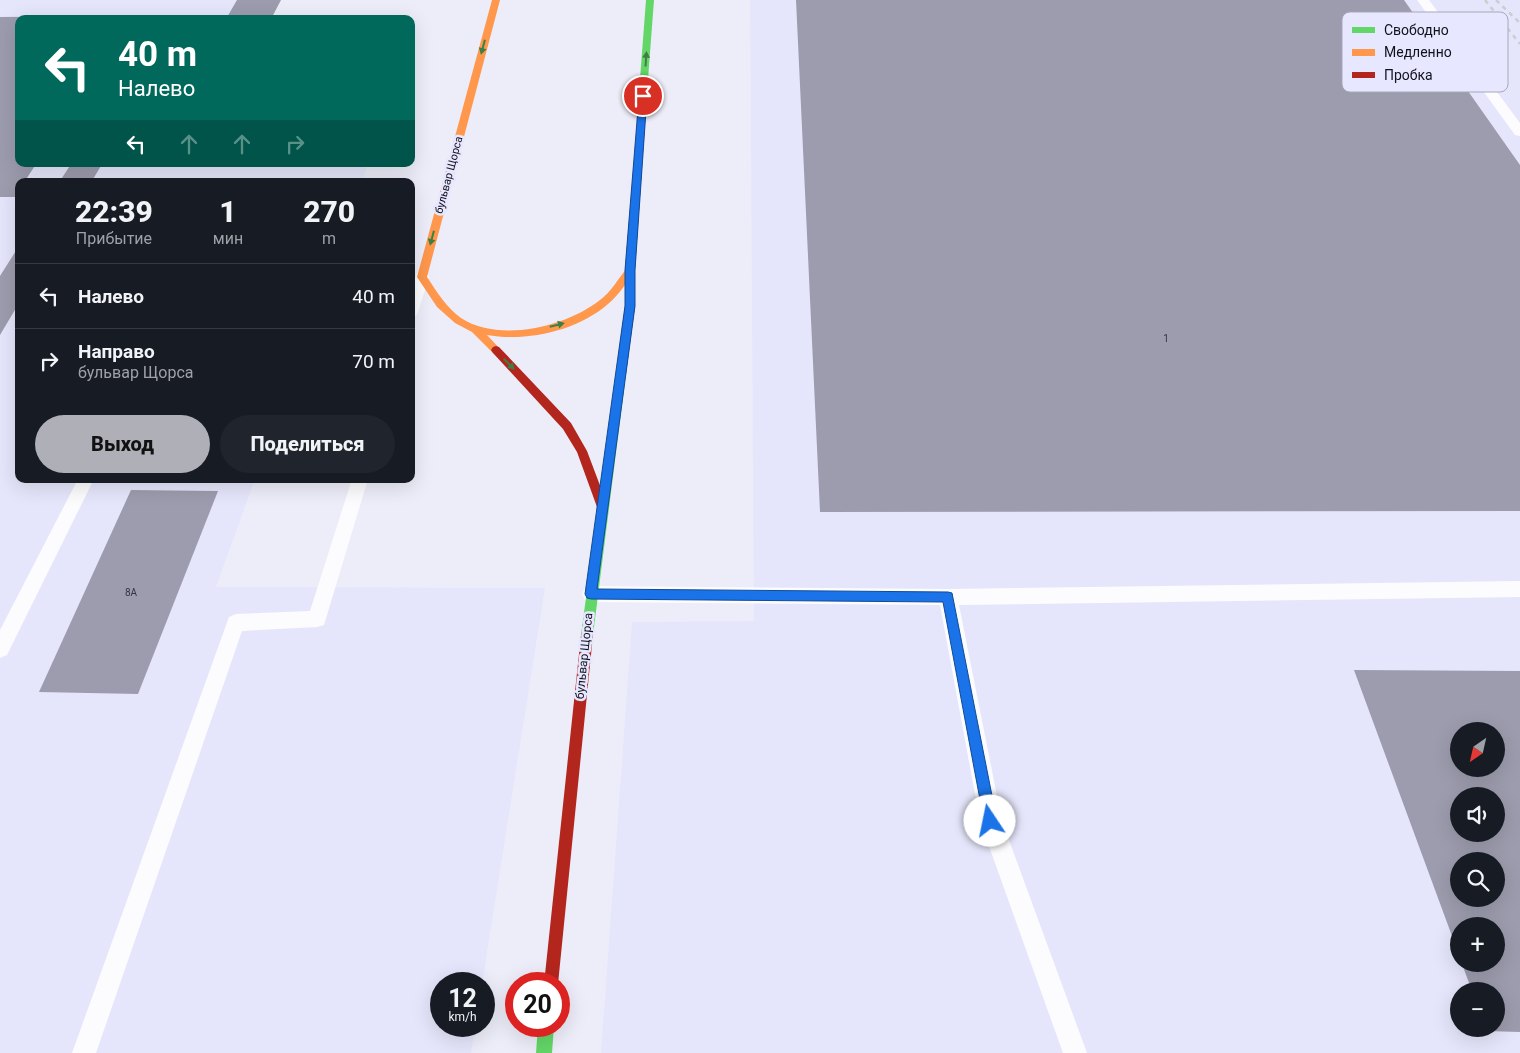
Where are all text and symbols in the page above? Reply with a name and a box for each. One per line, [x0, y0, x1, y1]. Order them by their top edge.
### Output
legend [1342, 12, 1508, 92]
text: Свободно [1384, 22, 1449, 38]
text: 40 m [118, 34, 197, 75]
icon: left [35, 35, 100, 100]
one-way arrow [479, 40, 487, 55]
text: Медленно [1384, 44, 1452, 60]
one-way arrow [642, 51, 650, 67]
text: Пробка [1384, 67, 1433, 83]
pin [622, 75, 664, 117]
text: Налево [118, 76, 195, 101]
icon: arrive [629, 82, 657, 110]
icon: left [122, 130, 150, 158]
icon: ahead [175, 130, 203, 158]
icon: ahead [228, 130, 256, 158]
icon: right [281, 130, 309, 158]
street label: бульвар Щорса [432, 135, 466, 215]
text: 22:39 [75, 194, 153, 229]
text: 1 [219, 194, 237, 229]
text: 270 [303, 194, 355, 229]
text: Прибытие [76, 229, 152, 248]
text: мин [213, 229, 243, 248]
text: m [322, 229, 336, 248]
one-way arrow [428, 230, 436, 245]
icon: left [35, 282, 63, 310]
text: Налево [78, 285, 144, 308]
text: 40 m [352, 285, 395, 308]
one-way arrow [550, 321, 565, 329]
house number: 1 [1163, 333, 1169, 344]
text: Направо [78, 340, 155, 363]
icon: right [35, 347, 63, 375]
text: 70 m [352, 350, 395, 373]
one-way arrow [503, 358, 515, 370]
text: бульвар Щорса [78, 363, 194, 382]
button: Выход [35, 415, 210, 473]
button: Поделиться [220, 415, 395, 473]
house number: 8А [125, 587, 138, 598]
street label: бульвар Щорса [573, 612, 595, 700]
north arrow [1450, 722, 1505, 778]
map controls [1450, 722, 1505, 1037]
button: sound [1450, 787, 1505, 842]
position arrow [963, 794, 1015, 846]
button: search [1450, 852, 1505, 907]
button: + [1450, 917, 1505, 972]
speed limit sign: 20 [505, 972, 570, 1037]
button: − [1450, 982, 1505, 1037]
text: 12 [448, 984, 477, 1013]
text: km/h [448, 1010, 477, 1024]

